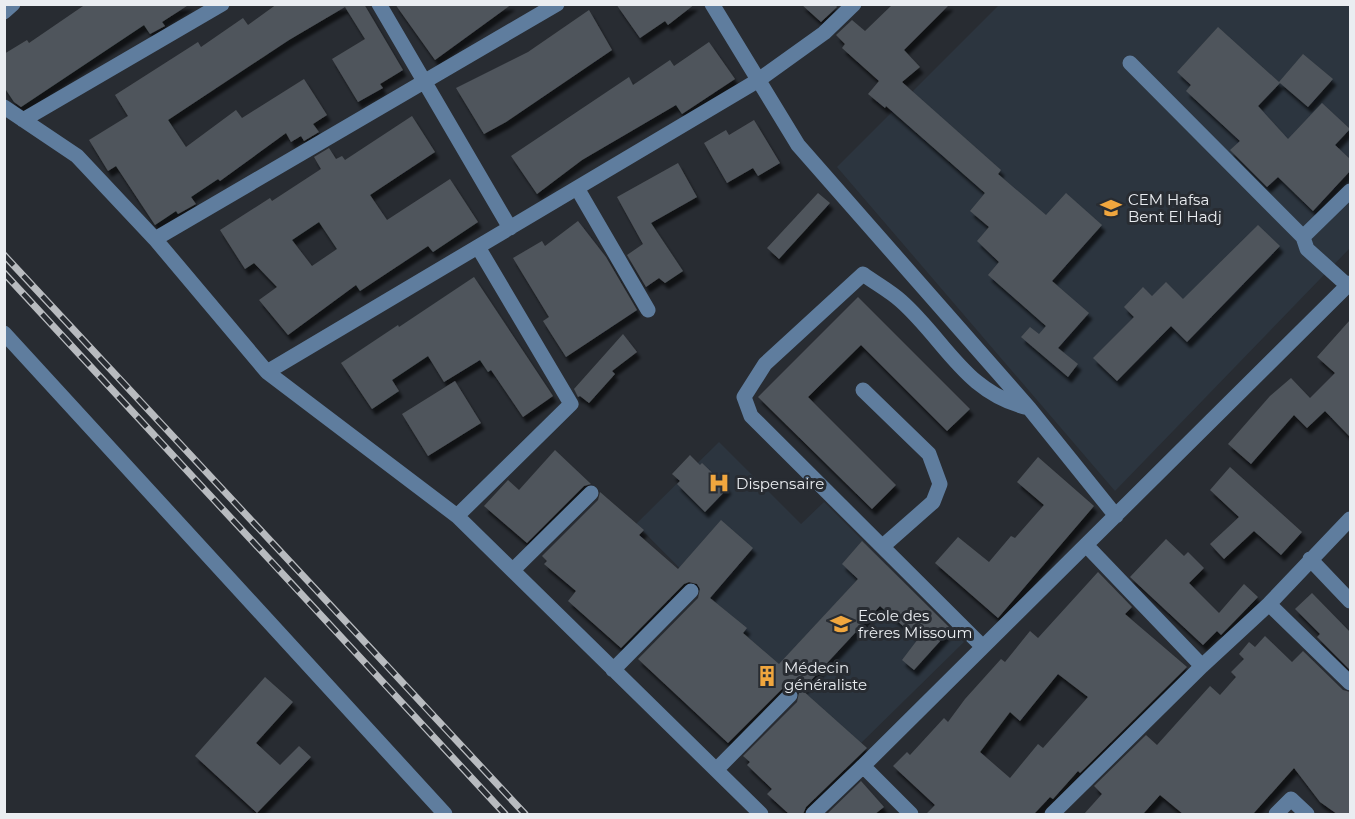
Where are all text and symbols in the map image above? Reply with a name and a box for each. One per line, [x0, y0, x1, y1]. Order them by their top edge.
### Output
place label: CEM Hafsa Bent El Hadj [1128, 190, 1222, 226]
school or university icon: CEM Hafsa Bent El Hadj [1099, 196, 1123, 220]
hospital icon: Dispensaire [707, 471, 731, 495]
place label: Dispensaire [736, 474, 824, 493]
place label: Ecole des frères Missoum [858, 606, 973, 642]
school or university icon: Ecole des frères Missoum [829, 612, 853, 636]
place label: Médecin généraliste [784, 658, 867, 694]
building icon: Médecin généraliste [755, 664, 779, 688]

